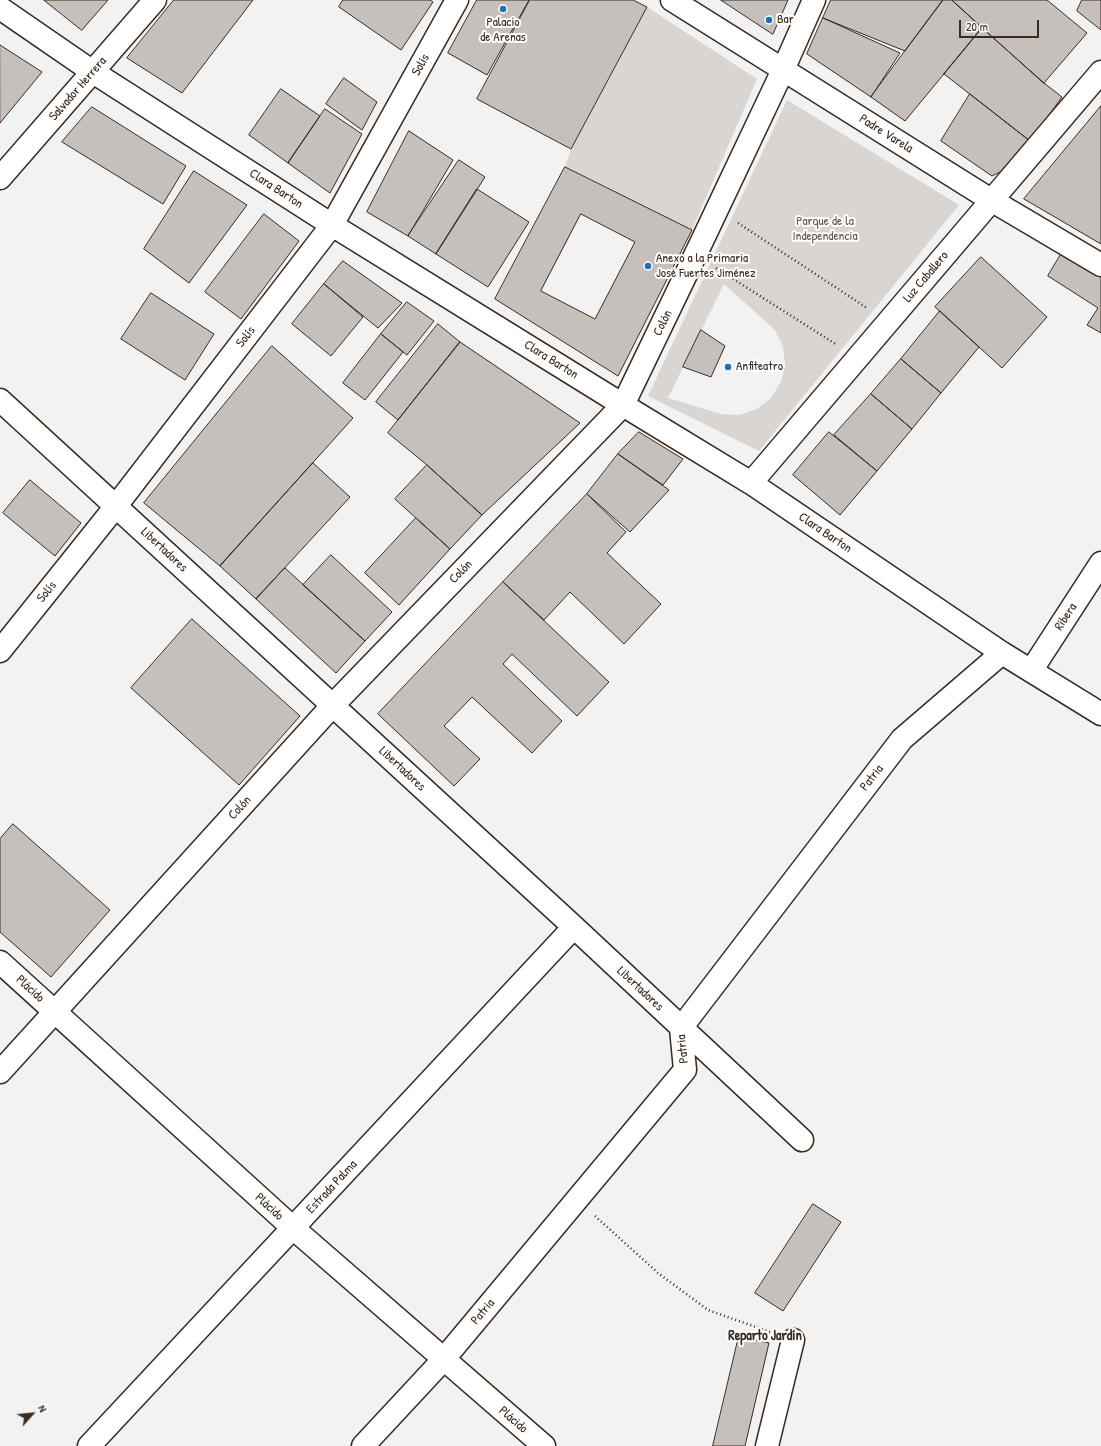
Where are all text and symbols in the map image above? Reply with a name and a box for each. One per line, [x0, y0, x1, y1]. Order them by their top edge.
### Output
marker: Palacio de Arenas [498, 4, 508, 14]
place label: Bar [777, 12, 794, 28]
scale bar [961, 12, 1041, 38]
place label: Palacio de Arenas [480, 15, 526, 46]
marker: Bar [764, 15, 774, 25]
text: 20 m [966, 18, 988, 35]
street label: Solís [409, 51, 433, 79]
street label: Salvador Herrera [46, 54, 110, 124]
street label: Padre Varela [856, 111, 916, 157]
street label: Clara Barton [246, 166, 306, 212]
park label: Parque de la Independencia [793, 214, 857, 245]
street label: Luz Caballero [900, 248, 952, 306]
place label: Anexo a la Primaria José Fuertes Jiménez [656, 251, 755, 282]
marker: Anexo a la Primaria José Fuertes Jiménez [643, 261, 653, 271]
street label: Colón [650, 307, 676, 339]
street label: Solís [233, 323, 259, 351]
street label: Clara Barton [521, 337, 581, 383]
place label: Anfiteatro [736, 359, 783, 375]
marker: Anfiteatro [723, 362, 733, 372]
street label: Clara Barton [795, 509, 855, 557]
street label: Libertadores [137, 524, 191, 576]
street label: Colón [446, 557, 476, 587]
street label: Solís [34, 578, 60, 606]
street label: Ribera [1051, 600, 1081, 634]
street label: Libertadores [375, 743, 429, 795]
street label: Patria [857, 762, 887, 794]
street label: Colón [225, 793, 255, 823]
street label: Libertadores [613, 963, 667, 1015]
street label: Plácido [12, 972, 48, 1006]
street label: Patria [674, 1034, 692, 1064]
street label: Estrada Palma [303, 1157, 361, 1217]
street label: Plácido [251, 1190, 287, 1224]
street label: Patria [468, 1296, 498, 1328]
district label: Reparto Jardín [728, 1328, 802, 1344]
north arrow [12, 1394, 52, 1434]
text: N [35, 1403, 50, 1414]
street label: Plácido [495, 1403, 531, 1437]

